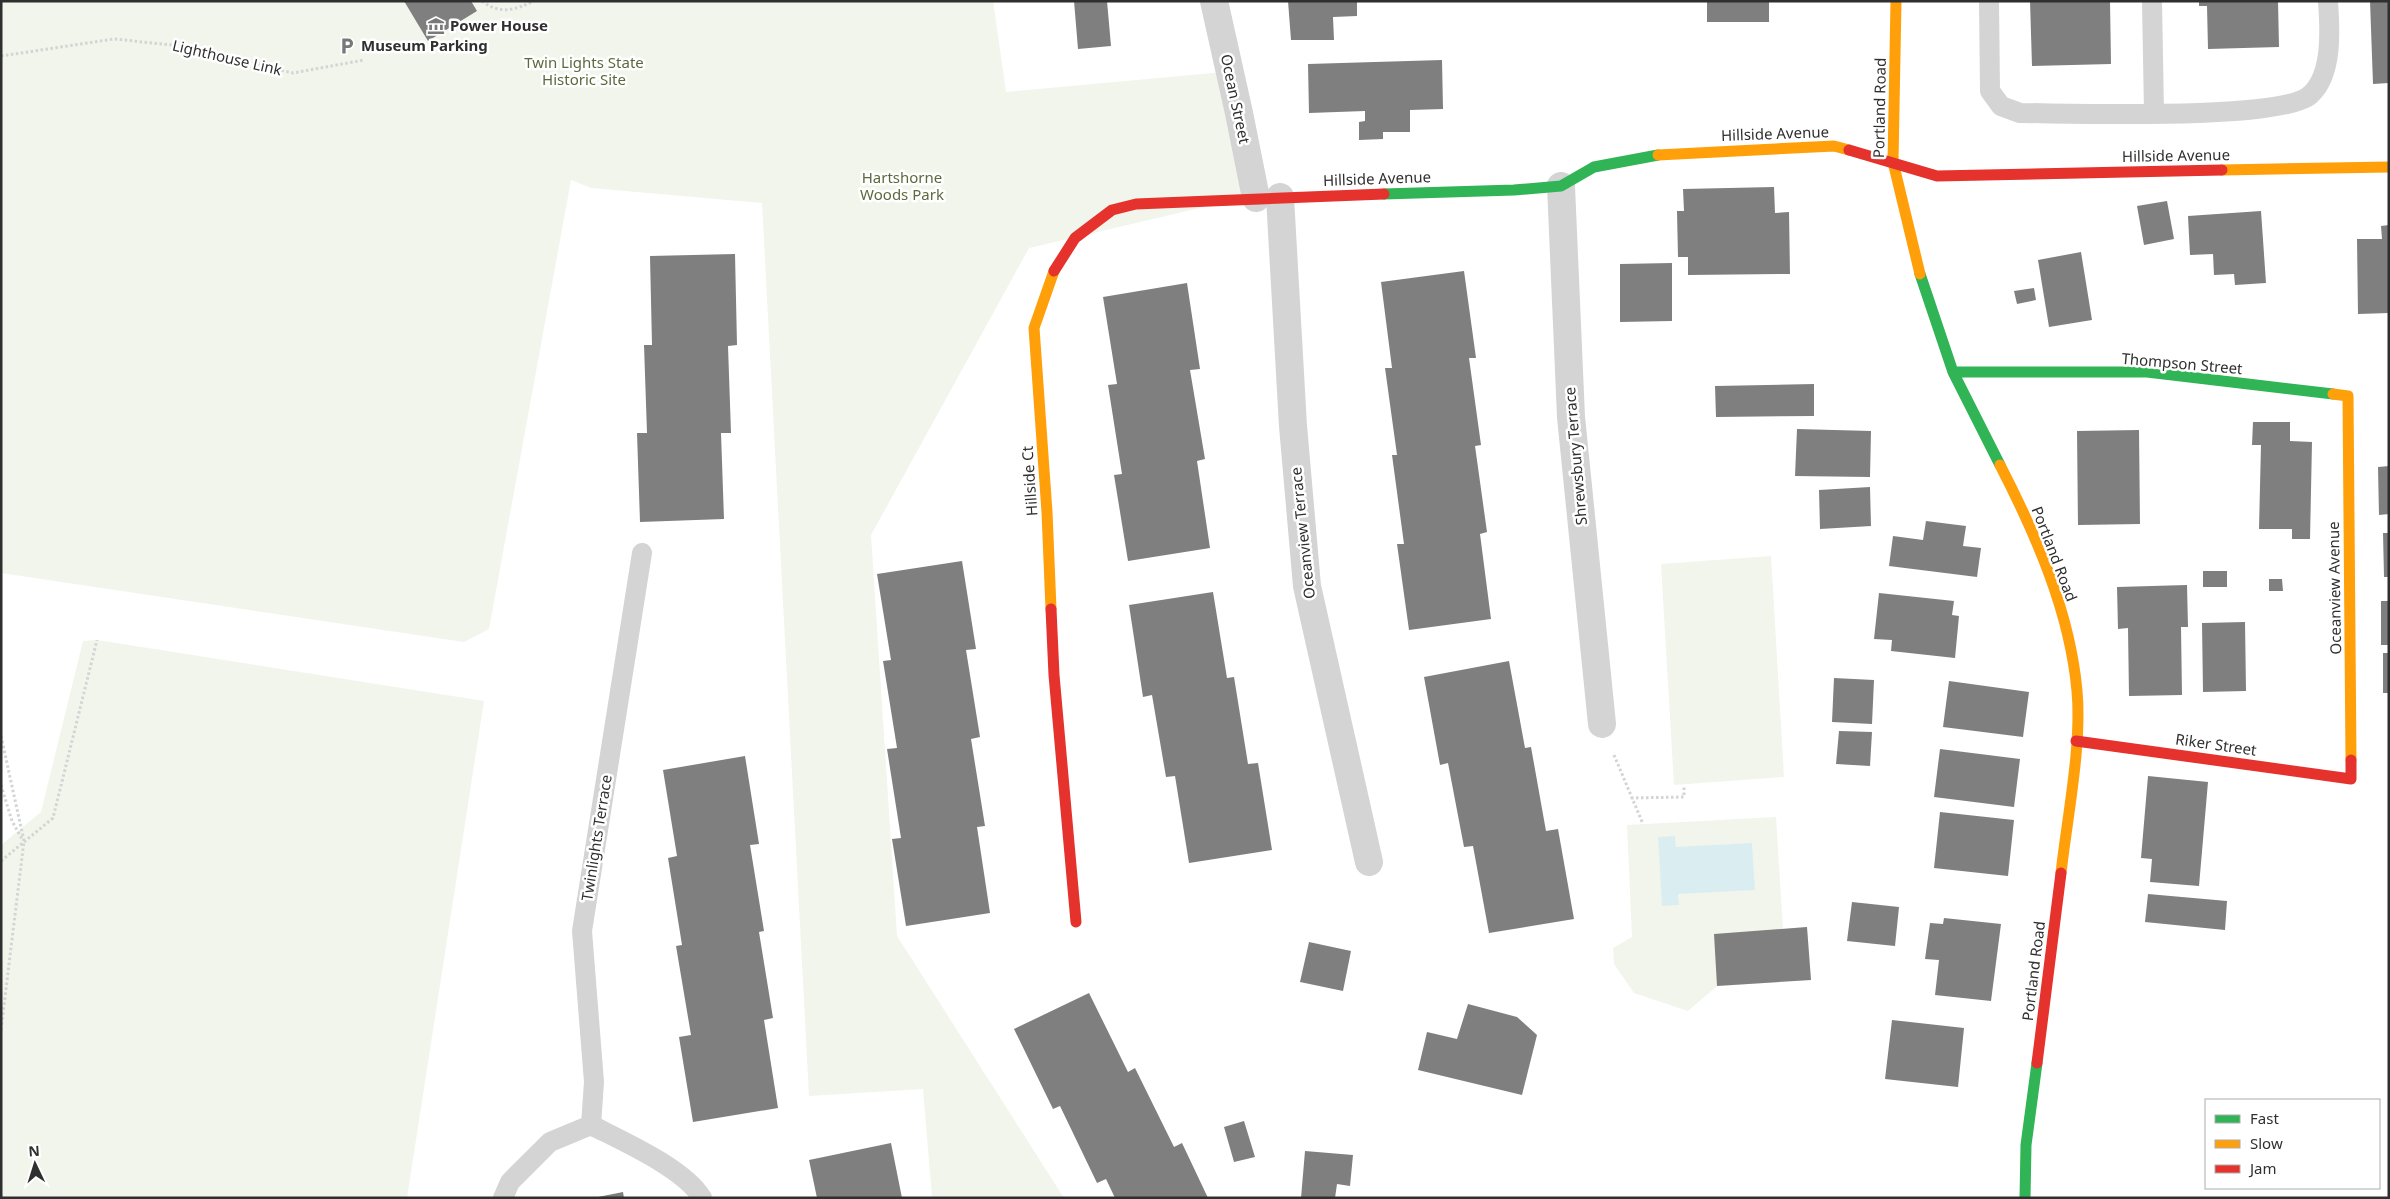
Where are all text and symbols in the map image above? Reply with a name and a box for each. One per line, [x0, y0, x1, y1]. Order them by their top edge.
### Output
place label: Power House [450, 15, 548, 35]
museum icon: Power House [426, 16, 446, 36]
street label: Lighthouse Link [171, 35, 284, 79]
place label: Museum Parking [361, 35, 488, 55]
parking icon: Museum Parking [337, 36, 357, 56]
park label: Twin Lights State Historic Site [524, 52, 644, 89]
street label: Ocean Street [1217, 52, 1255, 146]
street label: Portland Road [1868, 58, 1890, 158]
street label: Hillside Avenue [1721, 121, 1829, 145]
street label: Hillside Avenue [2122, 144, 2230, 166]
street label: Hillside Avenue [1323, 166, 1431, 190]
park label: Hartshorne Woods Park [860, 167, 944, 204]
street label: Thompson Street [2121, 348, 2244, 378]
street label: Shrewsbury Terrace [1559, 386, 1591, 526]
street label: Hillside Ct [1017, 445, 1041, 517]
street label: Oceanview Terrace [1285, 466, 1319, 600]
street label: Portland Road [2028, 503, 2082, 604]
street label: Oceanview Avenue [2323, 521, 2345, 655]
street label: Riker Street [2174, 728, 2259, 760]
street label: Twinlights Terrace [576, 773, 616, 902]
street label: Portland Road [2017, 920, 2049, 1022]
legend [2205, 1099, 2380, 1189]
text: Fast [2250, 1108, 2279, 1128]
text: Slow [2250, 1133, 2283, 1153]
north arrow [10, 1139, 60, 1189]
text: N [28, 1141, 40, 1160]
text: Jam [2248, 1158, 2277, 1178]

